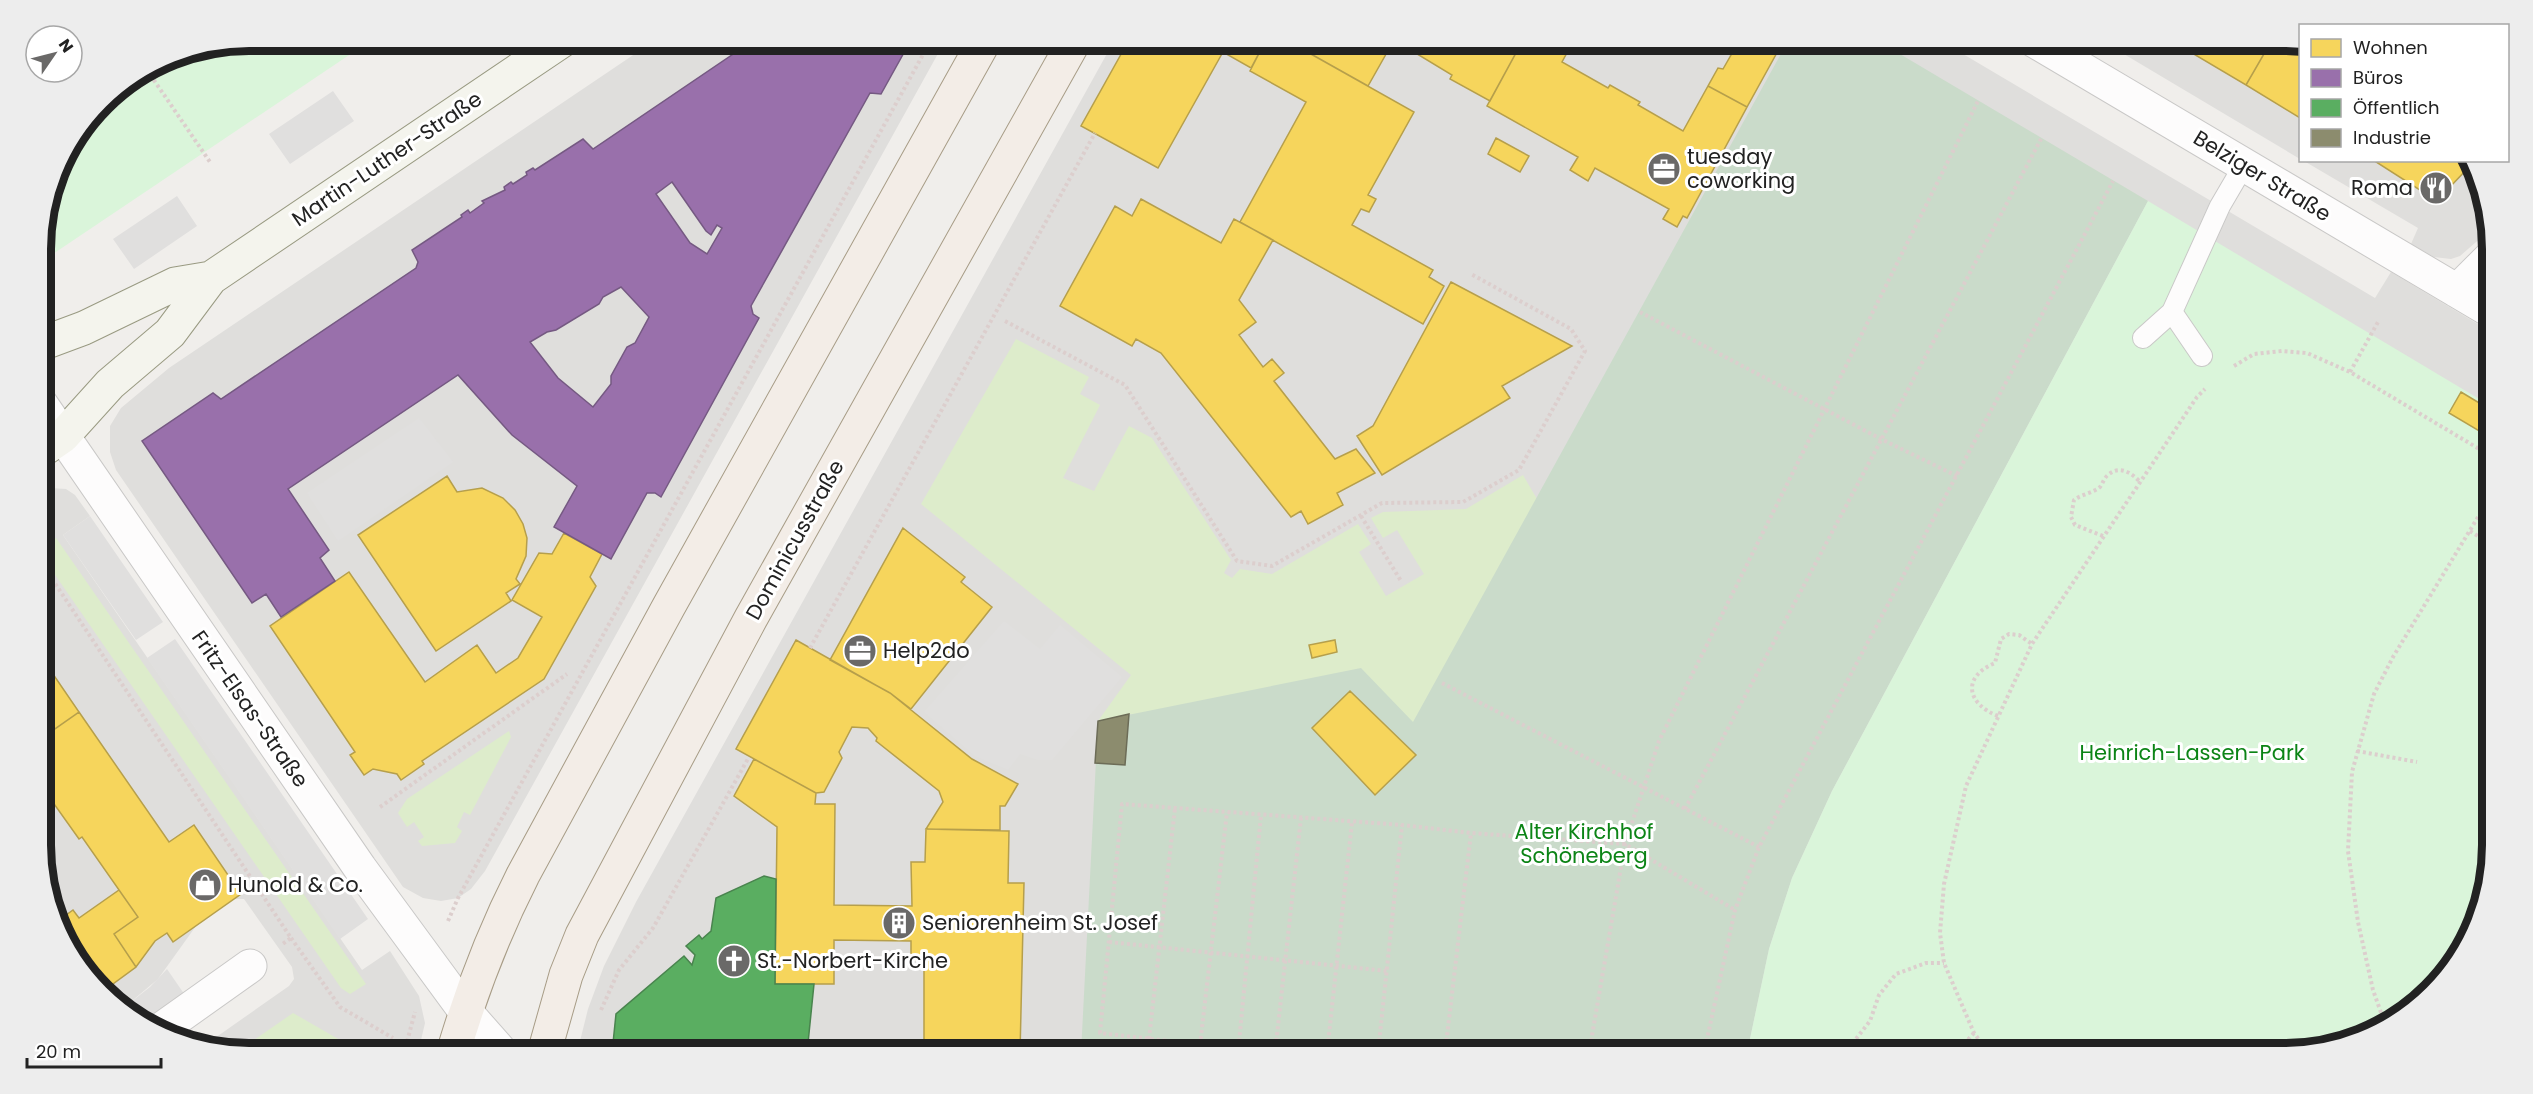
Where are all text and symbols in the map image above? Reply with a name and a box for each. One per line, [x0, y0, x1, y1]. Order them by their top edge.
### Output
north arrow [24, 24, 84, 84]
legend [2299, 24, 2509, 162]
text: N [53, 34, 79, 57]
text: Wohnen [2353, 35, 2428, 60]
text: Büros [2353, 65, 2403, 90]
street label: Martin-Luther-Straße [286, 84, 487, 233]
text: Öffentlich [2353, 95, 2440, 120]
street label: Belziger Straße [2188, 123, 2336, 228]
text: Industrie [2353, 125, 2431, 150]
place label: tuesday coworking [1687, 142, 1795, 195]
office icon: tuesday coworking [1646, 151, 1682, 187]
restaurant icon: Roma [2418, 170, 2454, 206]
place label: Roma [2351, 173, 2413, 202]
street label: Dominicusstraße [739, 455, 851, 625]
street label: Fritz-Elsas-Straße [185, 624, 315, 793]
office icon: Help2do [842, 633, 878, 669]
place label: Help2do [883, 636, 970, 665]
park label: Heinrich-Lassen-Park [2079, 738, 2305, 767]
park label: Alter Kirchhof Schöneberg [1515, 817, 1654, 870]
shop icon: Hunold & Co. [187, 867, 223, 903]
place label: Hunold & Co. [228, 870, 363, 899]
building icon: Seniorenheim St. Josef [881, 905, 917, 941]
place label: Seniorenheim St. Josef [922, 908, 1158, 937]
church icon: St.-Norbert-Kirche [716, 943, 752, 979]
place label: St.-Norbert-Kirche [757, 946, 948, 975]
scale bar [27, 1031, 160, 1069]
text: 20 m [36, 1039, 81, 1064]

